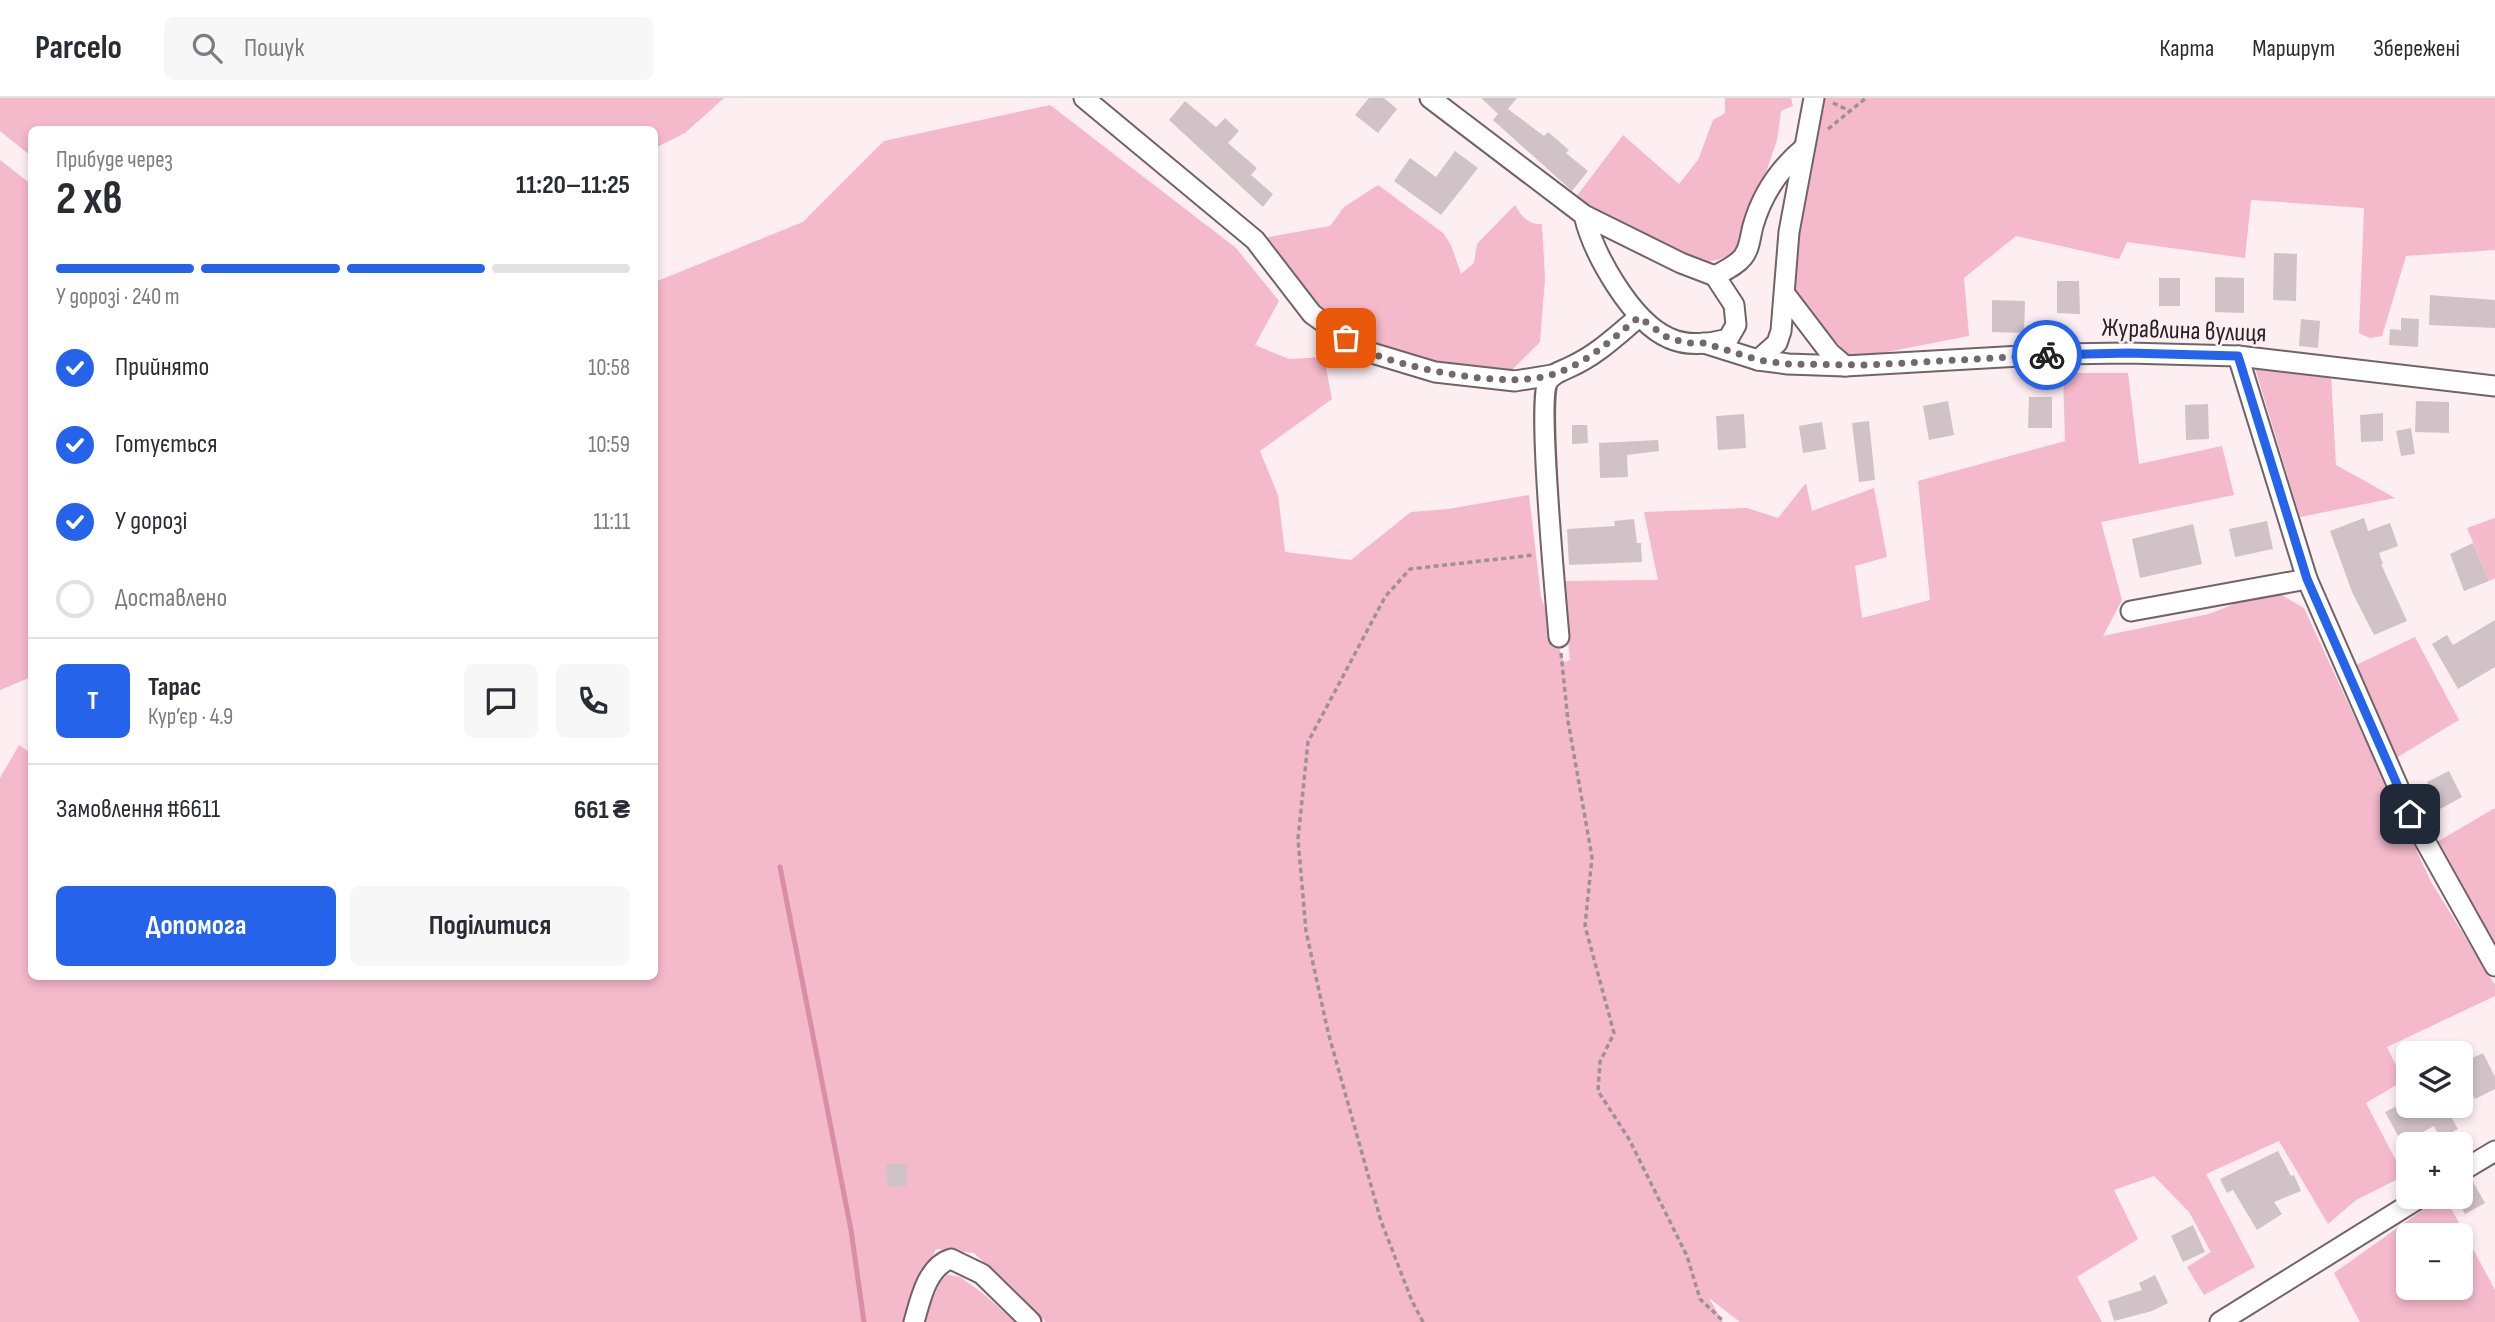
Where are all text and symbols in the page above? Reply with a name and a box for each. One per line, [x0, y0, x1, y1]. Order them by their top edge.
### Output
search box [164, 17, 654, 80]
text: Parcelo [35, 28, 122, 68]
icon: search [188, 29, 226, 67]
text: Пошук [244, 33, 304, 64]
text: Карта [2160, 34, 2214, 63]
text: Маршрут [2252, 34, 2335, 63]
text: Збережені [2373, 34, 2460, 63]
text: Прибуде через [56, 146, 173, 174]
text: 11:20–11:25 [516, 170, 630, 201]
text: 2 хв [56, 172, 123, 227]
text: У дорозі · 240 m [56, 283, 180, 311]
pin [1316, 308, 1376, 368]
street label: Журавлина вулиця [2101, 313, 2267, 349]
icon: bag [1327, 319, 1365, 357]
courier [2012, 320, 2082, 390]
icon: bike [2028, 336, 2066, 374]
icon: check [56, 349, 94, 387]
text: Прийнято [115, 352, 209, 383]
text: 10:58 [588, 354, 630, 382]
icon: check [56, 426, 94, 464]
text: Готується [115, 429, 217, 460]
text: 10:59 [588, 431, 630, 459]
icon: check [56, 503, 94, 541]
text: У дорозі [115, 506, 187, 537]
text: 11:11 [593, 508, 630, 536]
text: Доставлено [115, 583, 227, 614]
button: chat [464, 664, 538, 738]
button: phone [556, 664, 630, 738]
text: Тарас [148, 672, 201, 703]
text: Т [87, 686, 99, 717]
text: Кур’єр · 4.9 [148, 703, 233, 731]
pin [2380, 784, 2440, 844]
text: Замовлення #6611 [56, 794, 220, 825]
text: 661 ₴ [574, 795, 630, 826]
icon: home [2391, 795, 2429, 833]
button: Допомога [56, 886, 336, 966]
button: Поділитися [350, 886, 630, 966]
map controls [2396, 1041, 2473, 1300]
button: layers [2396, 1041, 2473, 1118]
button: + [2396, 1132, 2473, 1209]
button: − [2396, 1223, 2473, 1300]

